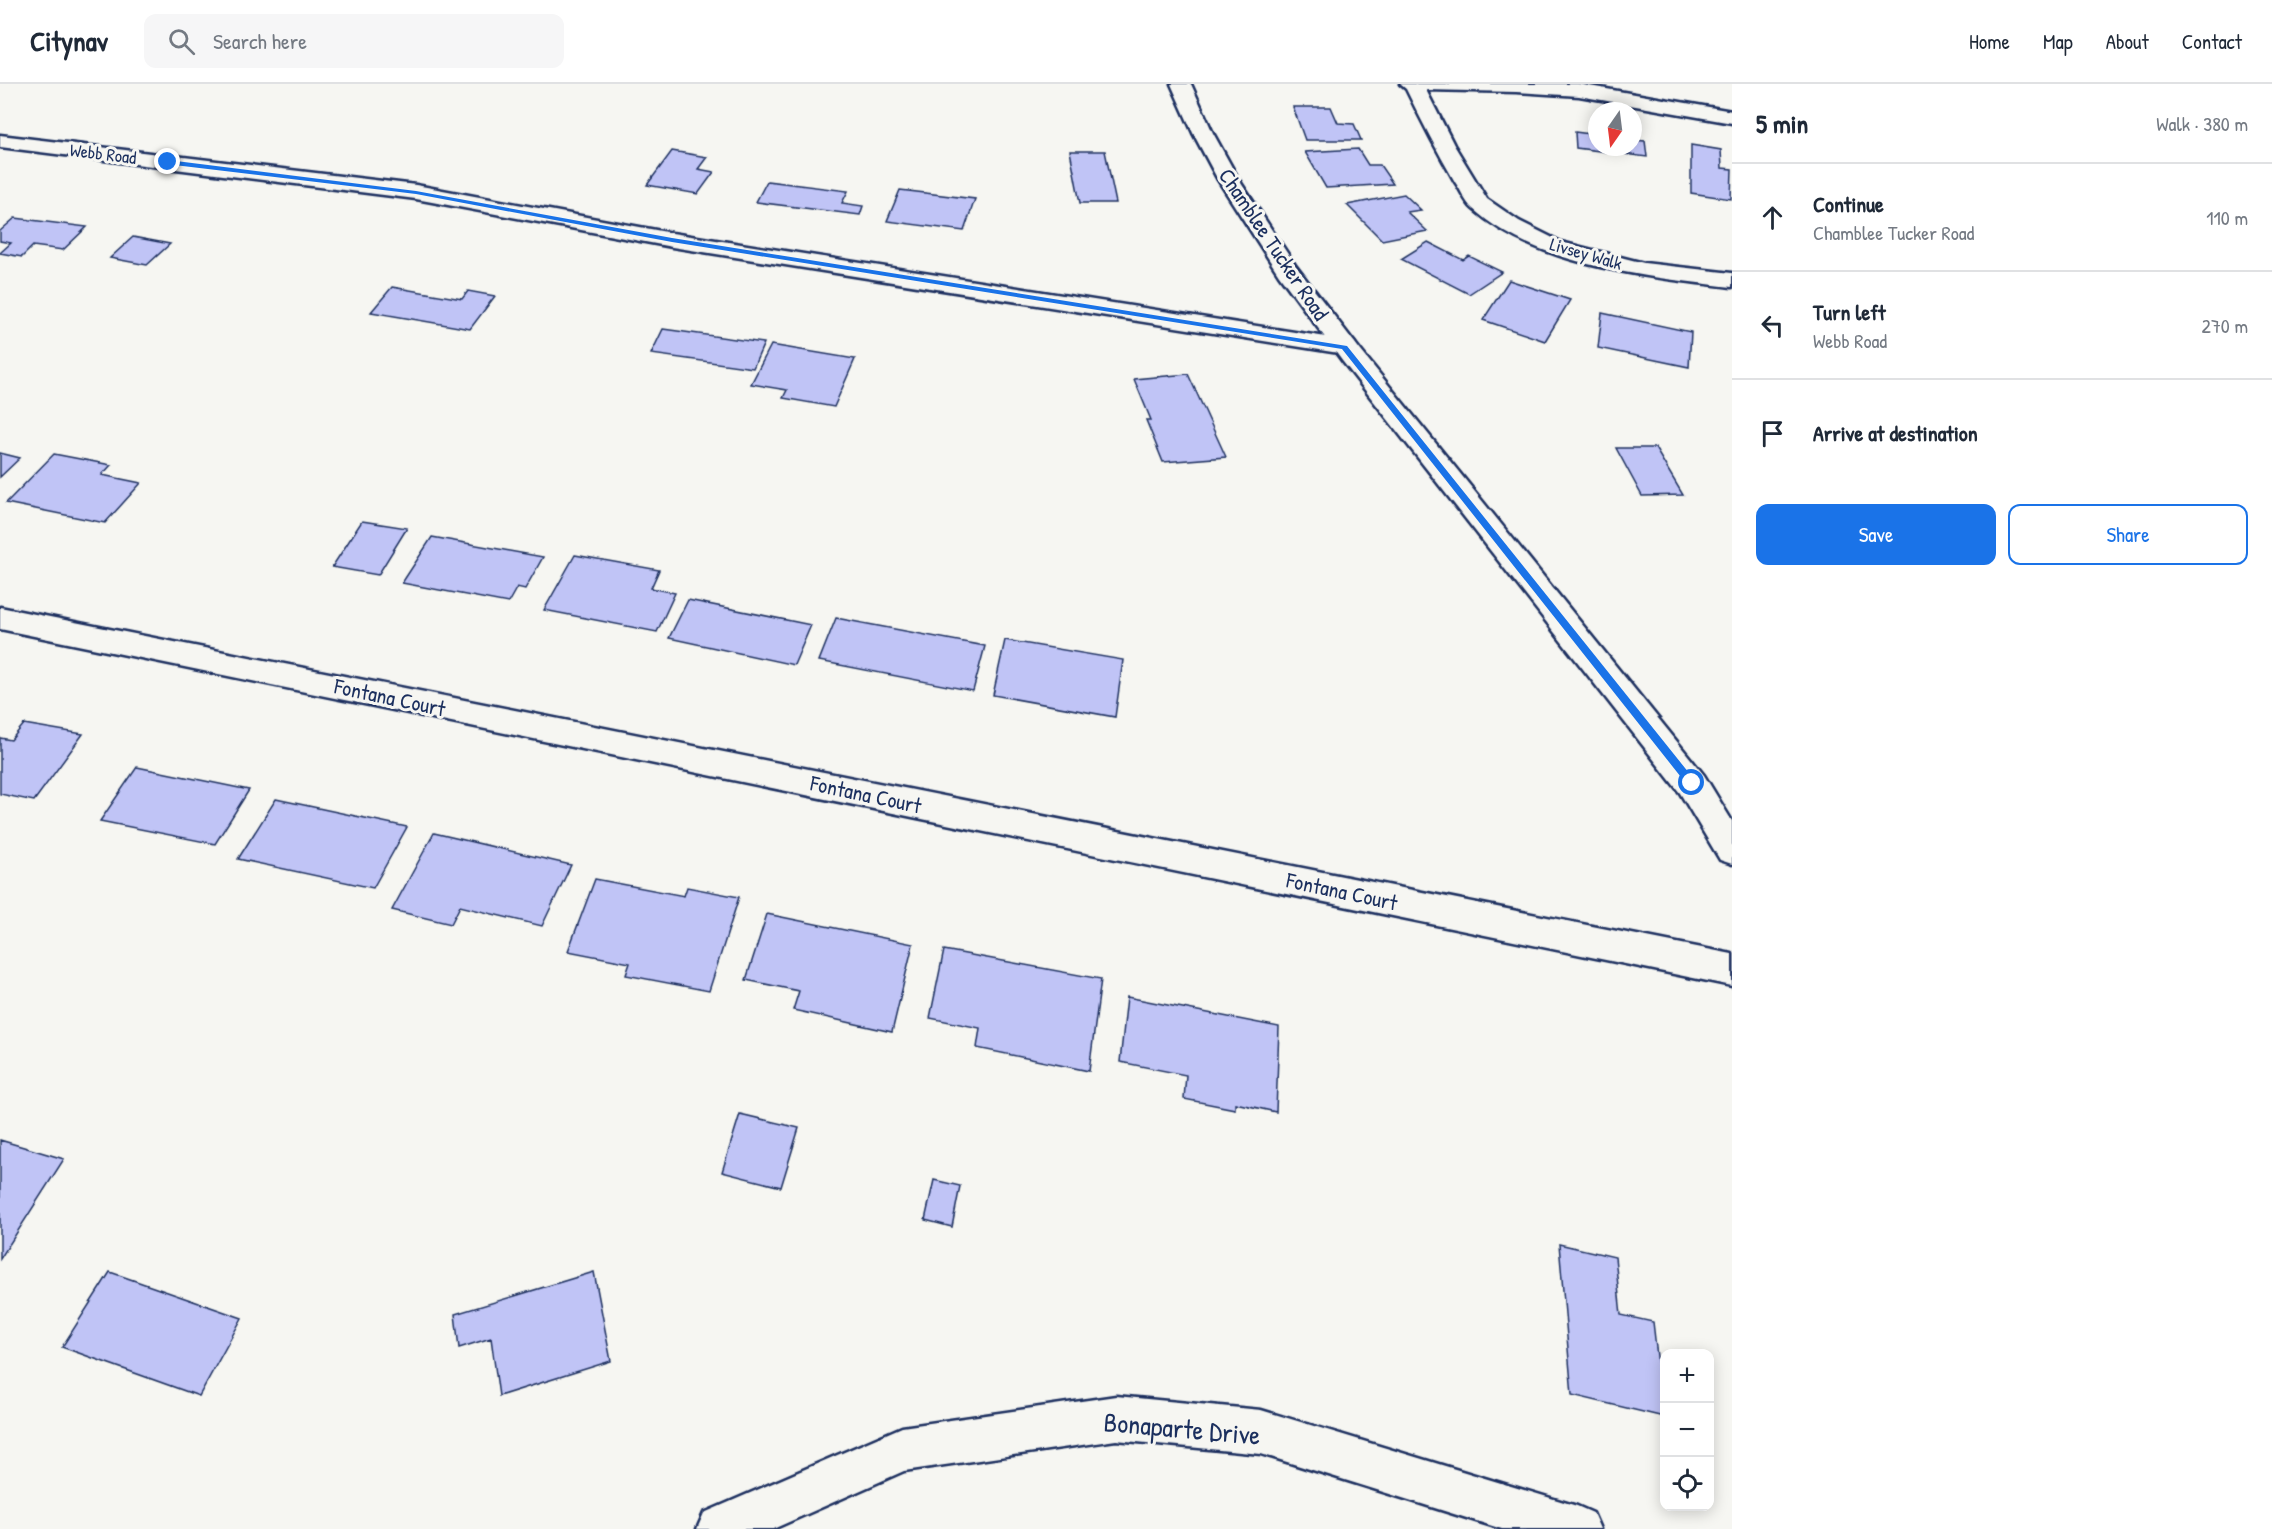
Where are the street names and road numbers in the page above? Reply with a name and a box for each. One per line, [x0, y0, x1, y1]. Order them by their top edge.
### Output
street label: Webb Road [68, 137, 138, 170]
street label: Chamblee Tucker Road [1212, 162, 1336, 326]
street label: Livsey Walk [1547, 231, 1626, 276]
street label: Fontana Court [331, 670, 449, 723]
street label: Fontana Court [807, 767, 925, 820]
street label: Fontana Court [1283, 864, 1401, 917]
street label: Bonaparte Drive [1102, 1403, 1262, 1454]

